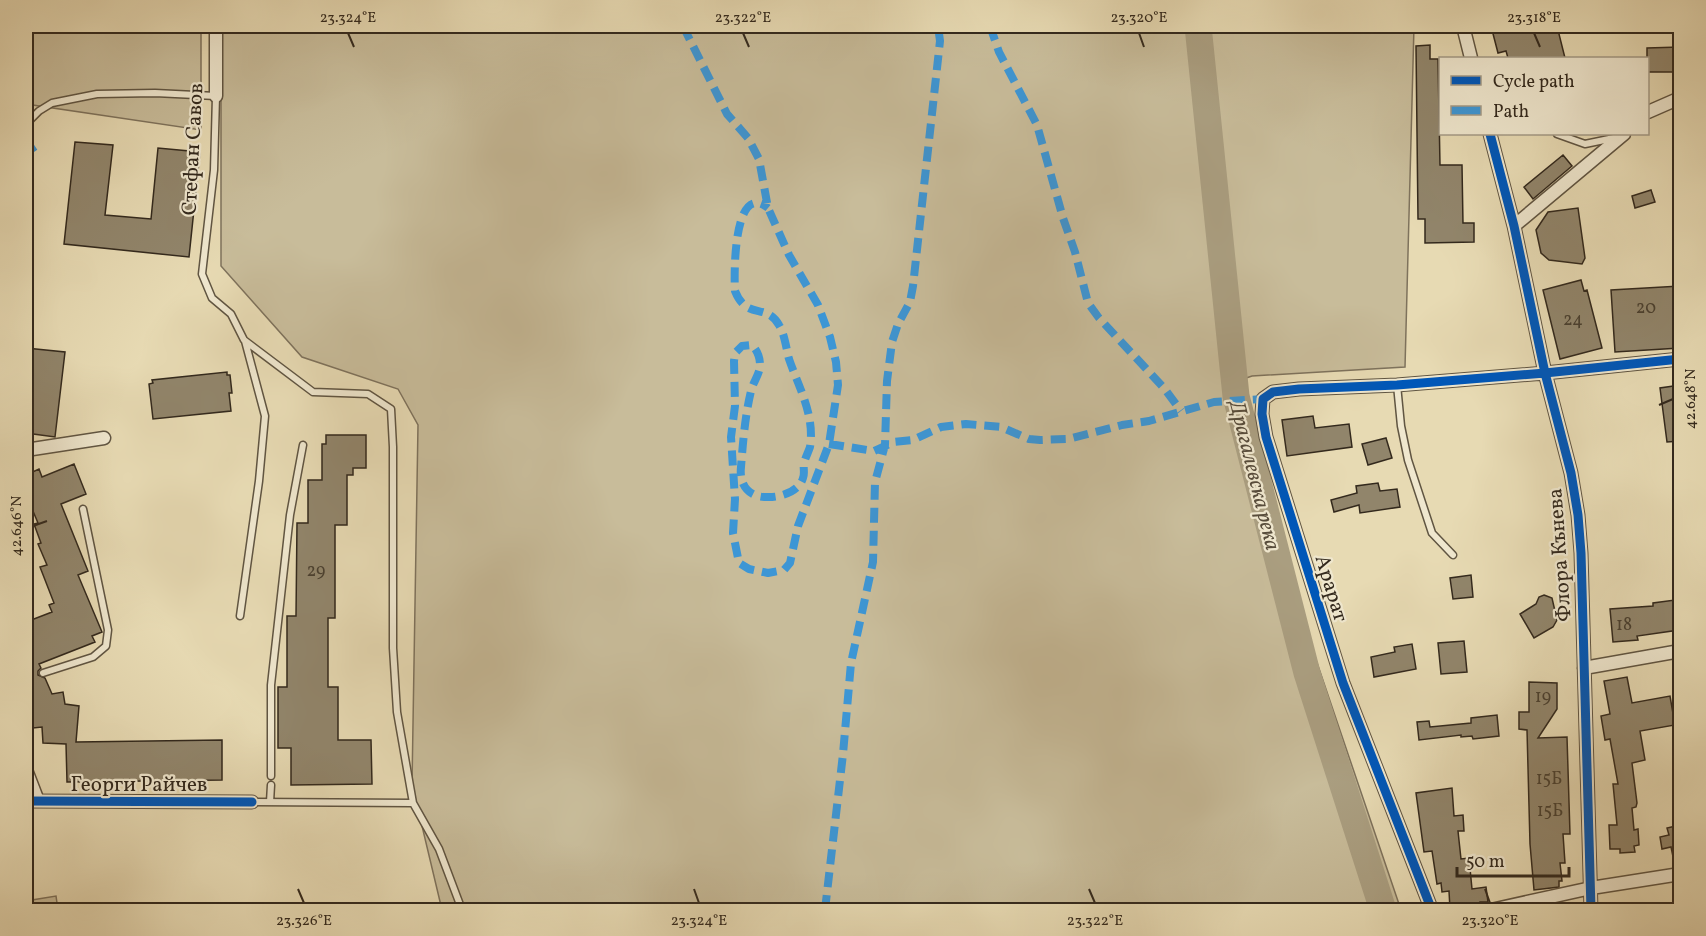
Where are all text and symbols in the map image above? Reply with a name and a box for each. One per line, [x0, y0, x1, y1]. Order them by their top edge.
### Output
text: 23.324°E [320, 8, 376, 29]
text: 23.322°E [715, 8, 771, 29]
text: 23.320°E [1110, 8, 1168, 29]
text: 23.318°E [1507, 8, 1561, 29]
legend [1439, 57, 1649, 135]
text: Cycle path [1493, 70, 1575, 95]
street label: Стефан Савов [176, 82, 211, 216]
text: Path [1493, 100, 1529, 125]
house number: 20 [1636, 296, 1656, 321]
house number: 24 [1563, 308, 1583, 333]
text: 42.648°N [1681, 369, 1702, 429]
water label: Драгалевска река [1219, 395, 1287, 554]
street label: Флора Кънева [1541, 487, 1580, 623]
text: 42.646°N [7, 496, 28, 556]
street label: Арарат [1307, 551, 1355, 626]
house number: 29 [307, 559, 325, 584]
house number: 18 [1616, 613, 1632, 638]
house number: 19 [1535, 685, 1551, 710]
house number: 15Б [1536, 767, 1562, 792]
street label: Георги Райчев [71, 771, 207, 800]
house number: 15Б [1537, 799, 1563, 824]
scale bar [1457, 840, 1570, 878]
text: 50 m [1466, 850, 1505, 875]
text: 23.326°E [276, 911, 332, 932]
text: 23.324°E [671, 911, 727, 932]
text: 23.322°E [1067, 911, 1123, 932]
text: 23.320°E [1461, 911, 1519, 932]

